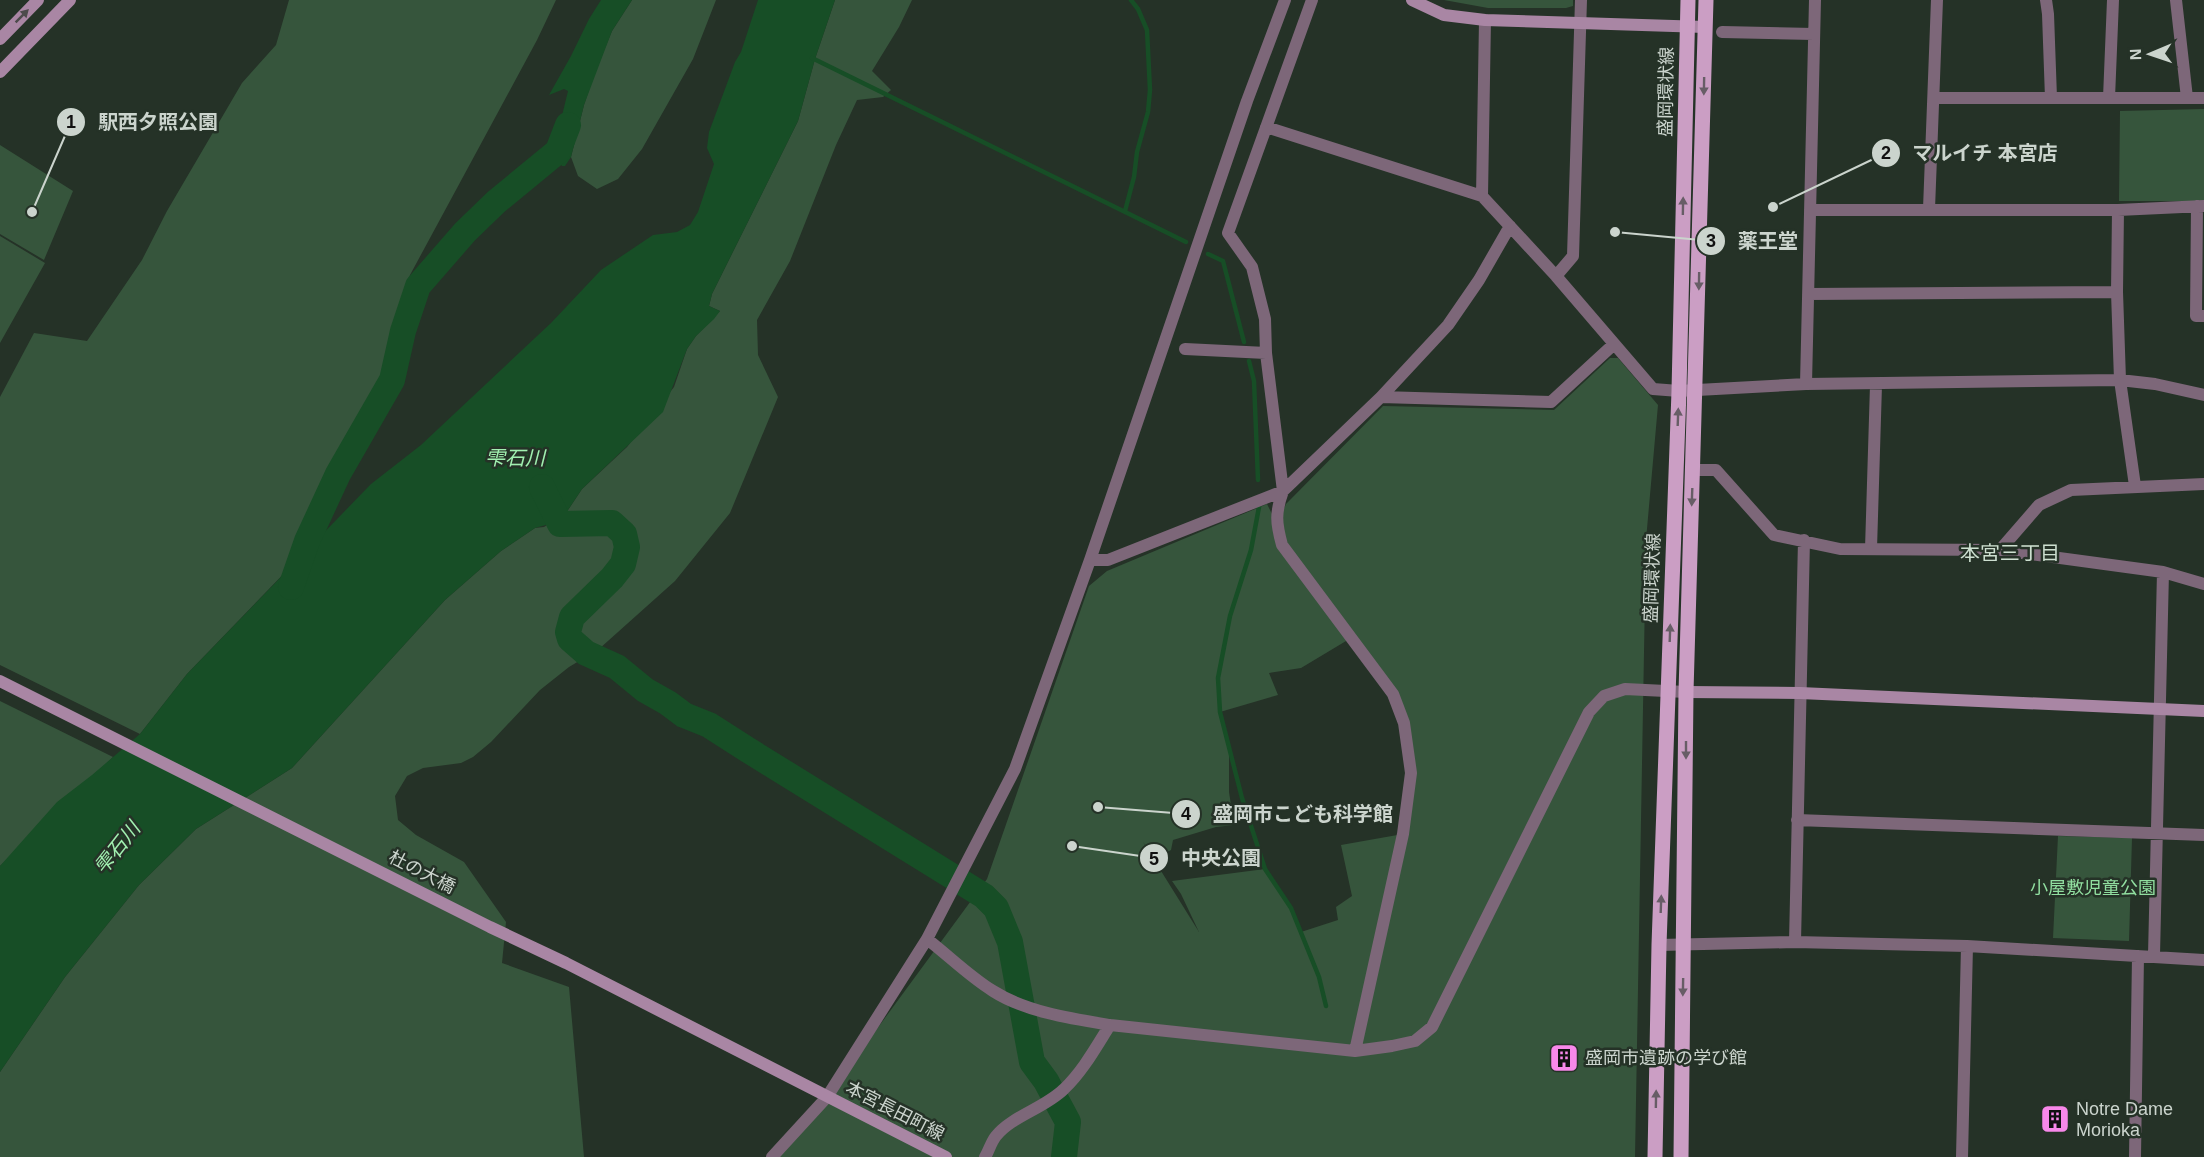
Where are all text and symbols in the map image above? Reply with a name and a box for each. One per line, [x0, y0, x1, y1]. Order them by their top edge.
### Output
one-way arrow [15, 10, 29, 24]
north arrow [2120, 24, 2180, 84]
street label: 盛岡環状線 [1655, 47, 1677, 137]
text: N [2127, 48, 2144, 61]
one-way arrow [1699, 76, 1709, 95]
callout: 駅西夕照公園 [56, 103, 230, 141]
text: 駅西夕照公園 [98, 111, 218, 133]
text: 1 [66, 112, 76, 132]
callout: マルイチ 本宮店 [1871, 134, 2070, 172]
text: マルイチ 本宮店 [1912, 142, 2058, 164]
text: 2 [1881, 143, 1891, 163]
one-way arrow [1678, 197, 1688, 216]
callout: 薬王堂 [1696, 222, 1810, 260]
text: 薬王堂 [1738, 230, 1798, 252]
text: 3 [1706, 231, 1716, 251]
one-way arrow [1694, 271, 1703, 290]
one-way arrow [1673, 408, 1682, 427]
water label: 雫石川 [485, 447, 547, 469]
one-way arrow [1688, 487, 1697, 506]
street label: 盛岡環状線 [1640, 533, 1664, 623]
district label: 本宮三丁目 [1960, 542, 2060, 564]
one-way arrow [1665, 623, 1675, 642]
one-way arrow [1681, 741, 1691, 760]
callout: 盛岡市こども科学館 [1171, 795, 1405, 833]
text: 盛岡市こども科学館 [1213, 803, 1393, 825]
text: 4 [1181, 804, 1191, 824]
water label: 雫石川 [90, 816, 145, 878]
callout: 中央公園 [1139, 839, 1273, 877]
street label: 杜の大橋 [385, 847, 459, 897]
text: 中央公園 [1181, 847, 1261, 869]
text: 5 [1149, 849, 1159, 869]
park label: 小屋敷児童公園 [2030, 878, 2156, 898]
one-way arrow [1656, 894, 1665, 913]
one-way arrow [1679, 978, 1688, 997]
building icon: 盛岡市遺跡の学び館 [1548, 1042, 1580, 1074]
place label: 盛岡市遺跡の学び館 [1585, 1048, 1747, 1068]
street label: 本宮長田町線 [842, 1078, 948, 1144]
one-way arrow [1651, 1089, 1661, 1108]
place label: Notre Dame Morioka [2076, 1099, 2173, 1140]
building icon: Notre Dame Morioka [2039, 1103, 2071, 1135]

